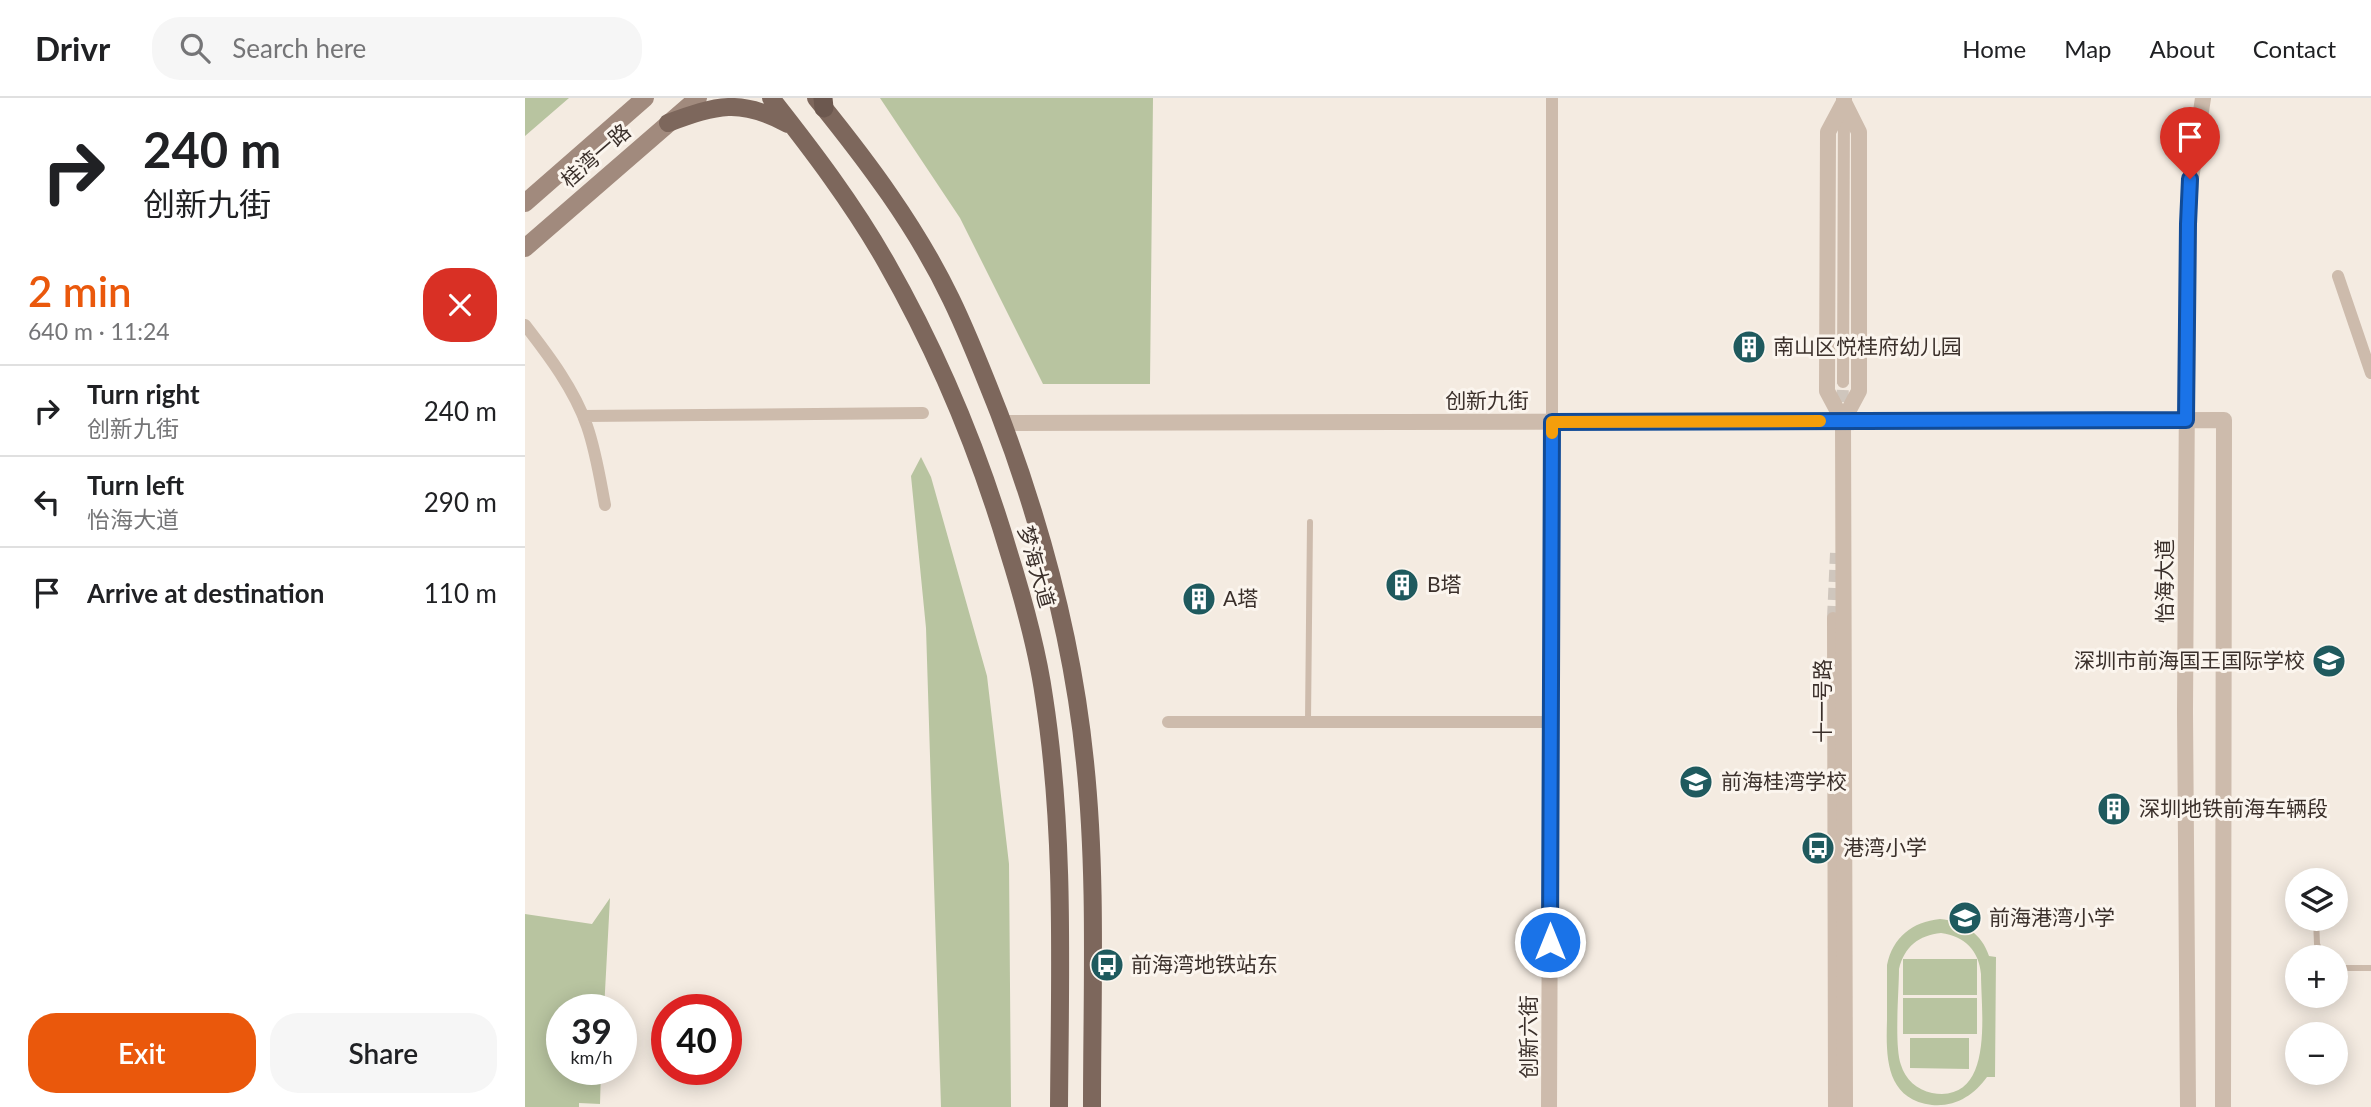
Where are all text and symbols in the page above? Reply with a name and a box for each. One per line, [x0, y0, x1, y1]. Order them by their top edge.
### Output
search box [152, 17, 642, 80]
text: Drivr [35, 28, 110, 68]
icon: search [176, 29, 214, 67]
text: Search here [232, 32, 366, 64]
text: Home [1962, 34, 2026, 63]
text: Map [2064, 34, 2112, 63]
text: About [2150, 34, 2215, 63]
text: Contact [2253, 34, 2336, 63]
pin [2160, 107, 2220, 179]
street label: 桂湾一路 [555, 118, 635, 192]
icon: arrive [2171, 118, 2209, 156]
text: 240 m [143, 120, 281, 178]
icon: right [28, 126, 119, 217]
text: 创新九街 [143, 184, 271, 223]
text: 2 min [28, 266, 132, 316]
button: close [423, 268, 497, 342]
text: 640 m · 11:24 [28, 317, 170, 345]
building icon: 南山区悦桂府幼儿园 [1730, 328, 1768, 366]
place label: 南山区悦桂府幼儿园 [1773, 333, 1962, 358]
text: Turn right [87, 378, 200, 410]
street label: 创新九街 [1445, 387, 1529, 412]
icon: right [28, 392, 66, 430]
text: 240 m [424, 395, 497, 427]
text: 创新九街 [87, 414, 179, 442]
text: Turn left [87, 469, 184, 501]
icon: left [28, 483, 66, 521]
text: 290 m [424, 486, 497, 518]
text: 怡海大道 [87, 505, 179, 533]
street label: 梦海大道 [1014, 523, 1061, 610]
street label: 怡海大道 [2151, 539, 2176, 623]
building icon: B塔 [1383, 566, 1421, 604]
place label: B塔 [1427, 571, 1462, 596]
icon: arrive [28, 574, 66, 612]
text: Arrive at destination [87, 577, 324, 609]
text: 110 m [424, 577, 497, 609]
building icon: A塔 [1180, 580, 1218, 618]
place label: A塔 [1223, 585, 1258, 610]
school or university icon: 深圳市前海国王国际学校 [2310, 642, 2348, 680]
place label: 深圳市前海国王国际学校 [2074, 647, 2305, 672]
street label: 十一号路 [1809, 659, 1834, 743]
school or university icon: 前海桂湾学校 [1677, 763, 1715, 801]
place label: 前海桂湾学校 [1721, 768, 1847, 793]
building icon: 深圳地铁前海车辆段 [2095, 790, 2133, 828]
place label: 深圳地铁前海车辆段 [2139, 795, 2328, 820]
bus stop icon: 港湾小学 [1799, 829, 1837, 867]
place label: 港湾小学 [1843, 834, 1927, 859]
map controls [2285, 868, 2348, 1085]
button: layers [2285, 868, 2348, 931]
school or university icon: 前海港湾小学 [1946, 899, 1984, 937]
place label: 前海港湾小学 [1989, 904, 2115, 929]
position arrow [1513, 905, 1587, 979]
button: + [2285, 945, 2348, 1008]
bus stop icon: 前海湾地铁站东 [1088, 946, 1126, 984]
place label: 前海湾地铁站东 [1131, 951, 1278, 976]
speed limit sign: 40 [651, 994, 742, 1085]
street label: 创新六街 [1515, 995, 1540, 1079]
text: 39 [571, 1009, 612, 1051]
button: Exit [28, 1013, 256, 1093]
button: Share [270, 1013, 497, 1093]
button: − [2285, 1022, 2348, 1085]
text: km/h [570, 1046, 613, 1068]

